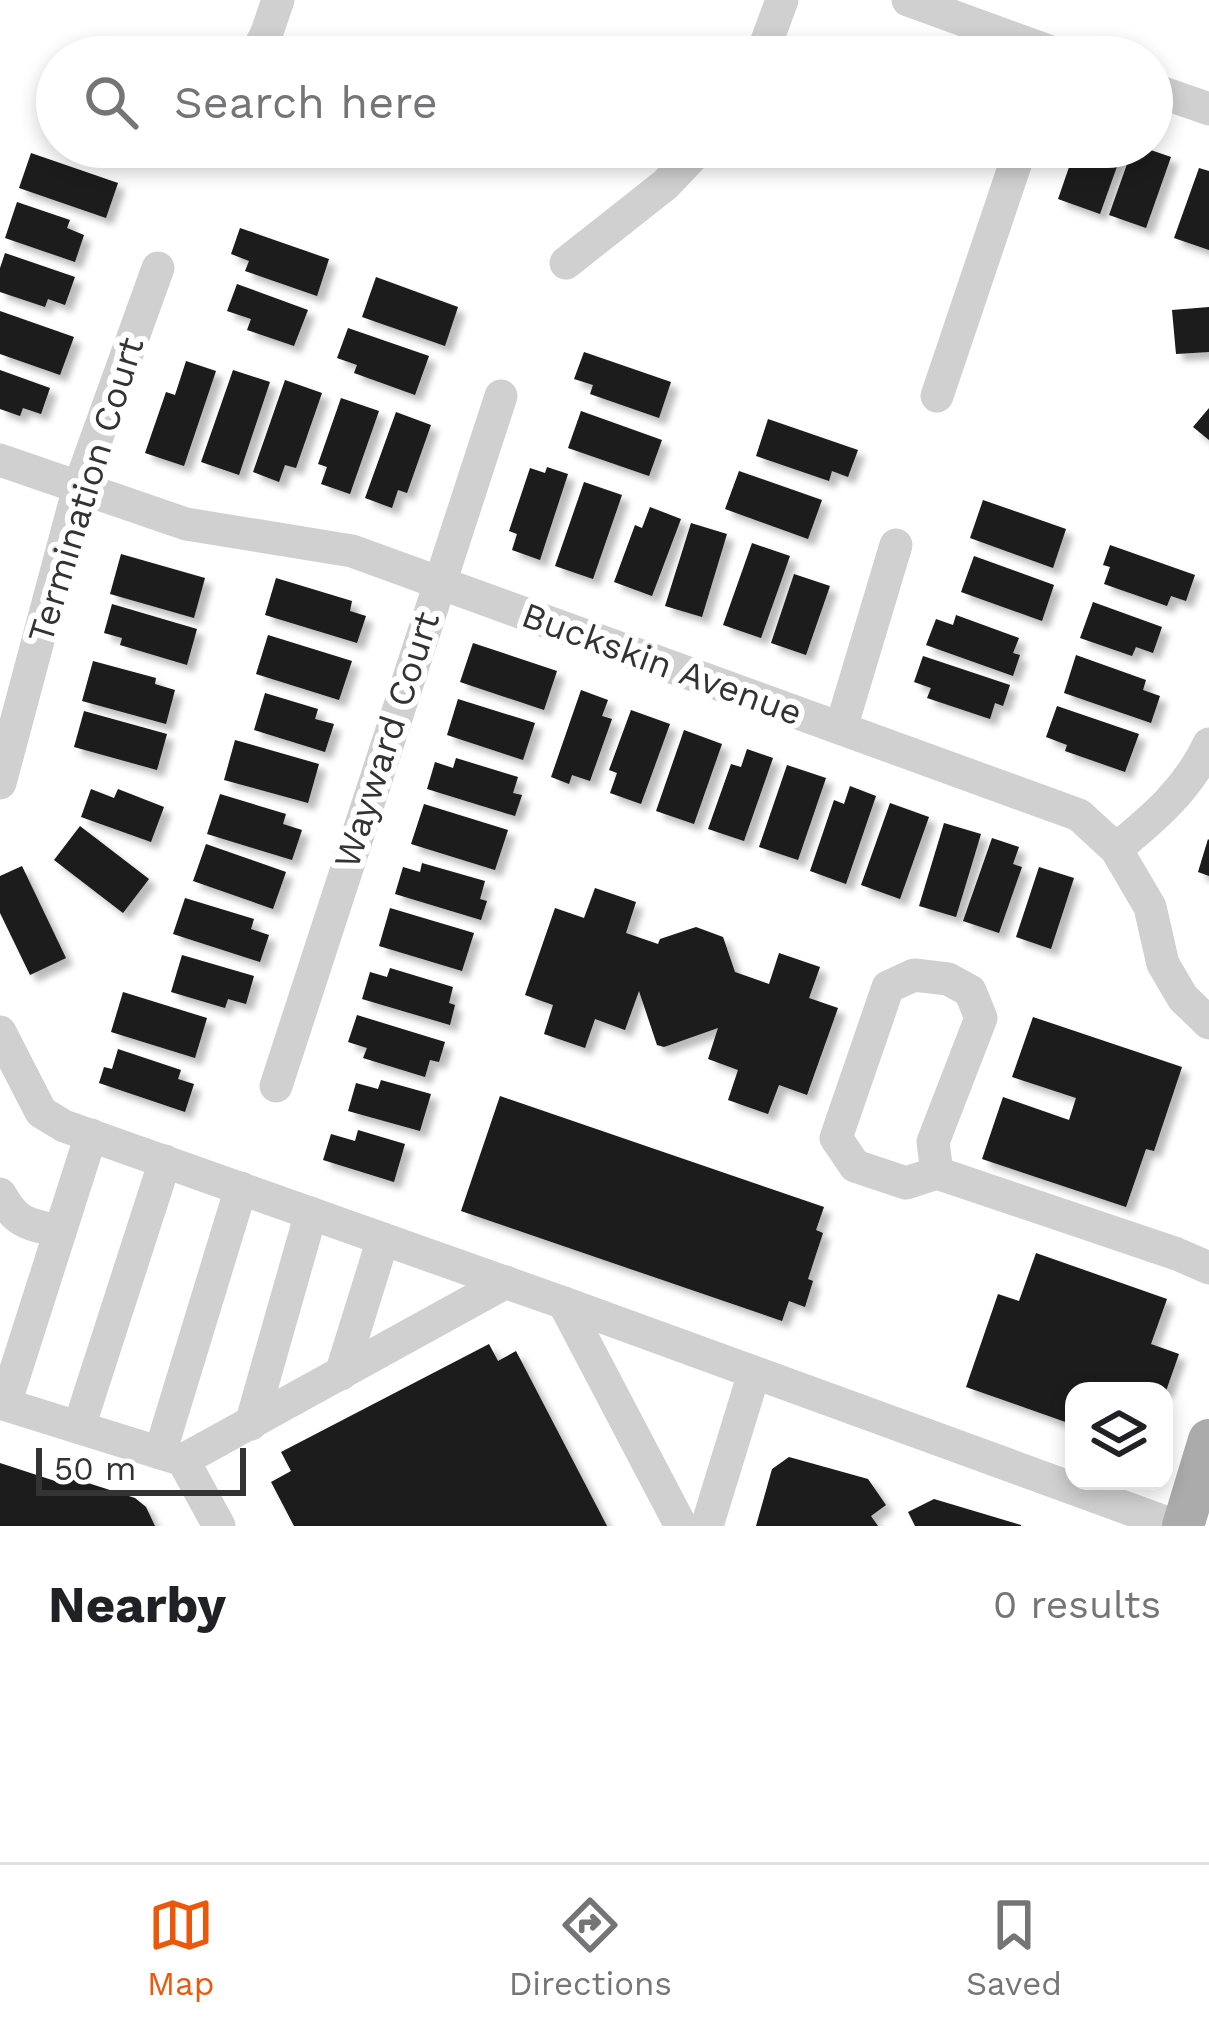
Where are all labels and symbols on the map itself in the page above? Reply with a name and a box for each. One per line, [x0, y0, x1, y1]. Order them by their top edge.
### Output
street label: Termination Court [20, 332, 152, 648]
street label: Buckskin Avenue [516, 594, 808, 734]
street label: Wayward Court [326, 606, 448, 874]
scale bar [36, 1442, 246, 1495]

